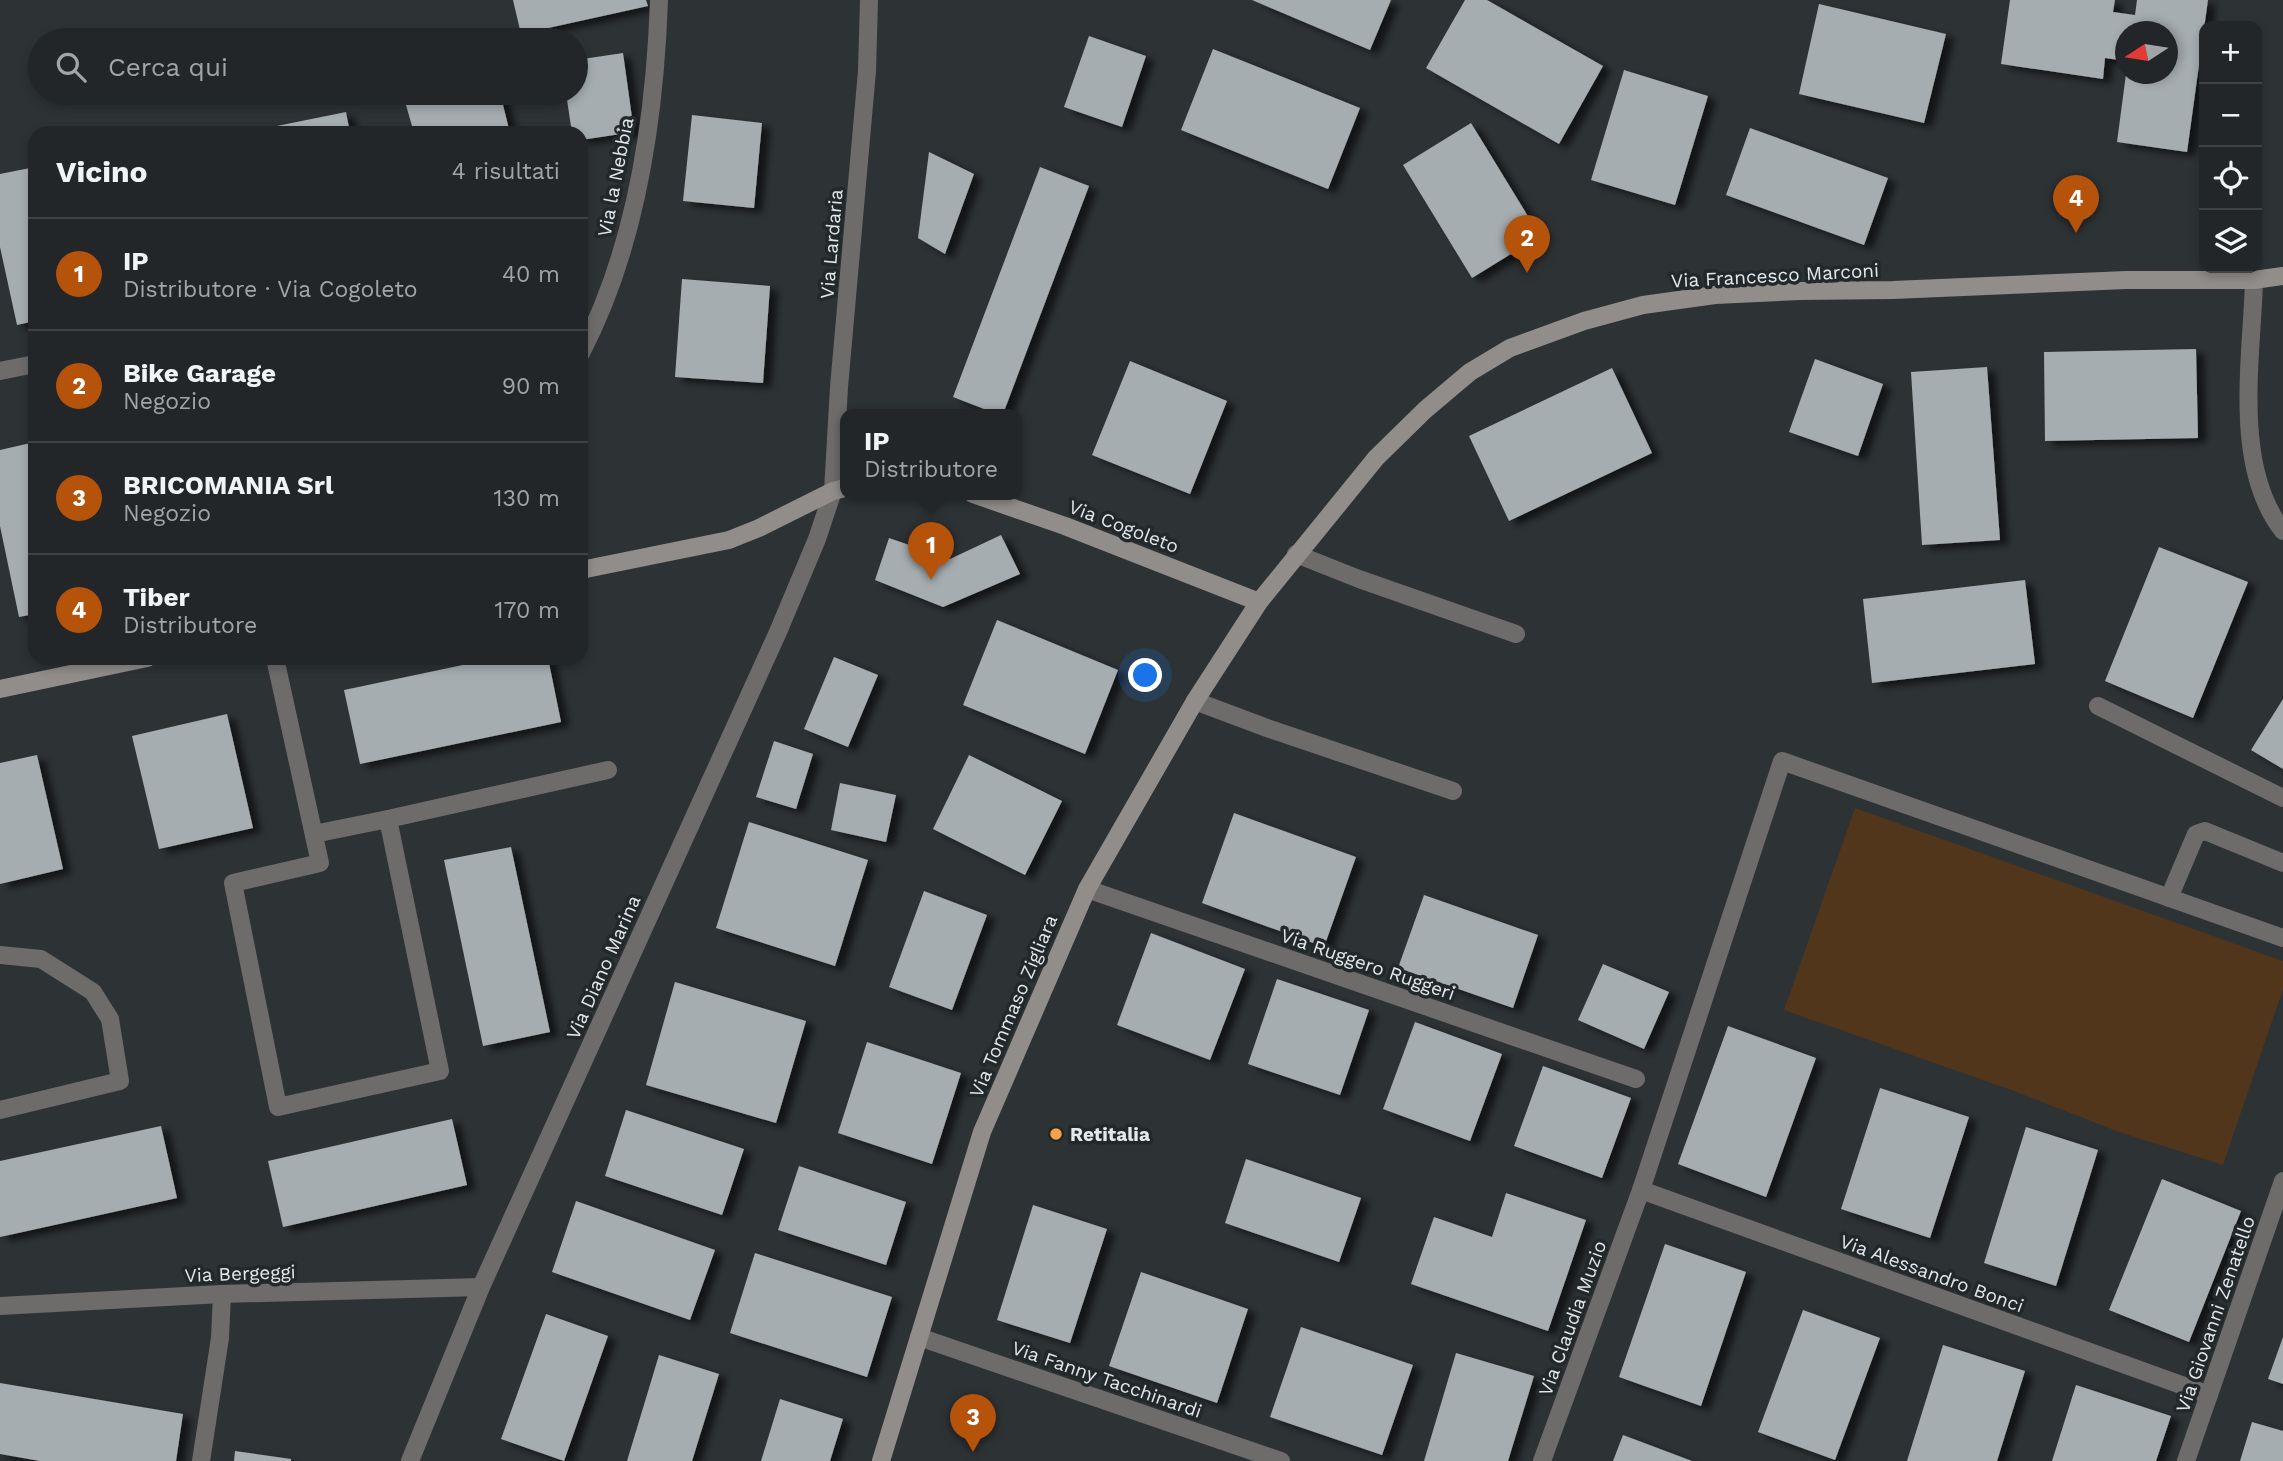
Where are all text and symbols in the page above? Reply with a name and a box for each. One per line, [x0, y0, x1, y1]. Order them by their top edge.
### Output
north arrow [2115, 21, 2178, 84]
map controls [2199, 21, 2262, 273]
button: + [2199, 21, 2262, 84]
search box [28, 28, 588, 105]
icon: search [52, 48, 90, 86]
text: Cerca qui [108, 52, 228, 82]
button: − [2199, 84, 2262, 147]
street label: Via la Nebbia [593, 115, 638, 239]
button: locate [2199, 147, 2262, 210]
text: Vicino [56, 154, 148, 189]
text: 4 risultati [452, 158, 560, 185]
pin: 4 [2053, 175, 2099, 233]
street label: Via Lardaria [815, 188, 848, 300]
button: layers [2199, 210, 2262, 273]
pin: 2 [1504, 215, 1550, 273]
text: IP [123, 246, 149, 276]
street label: Via Francesco Marconi [1670, 259, 1880, 292]
text: 1 [74, 261, 84, 288]
text: 40 m [502, 261, 560, 288]
text: Distributore · Via Cogoleto [123, 276, 418, 303]
text: Bike Garage [123, 358, 276, 388]
text: 2 [72, 373, 86, 400]
text: 90 m [502, 373, 560, 400]
text: Negozio [123, 388, 211, 415]
popup [840, 409, 1022, 500]
text: IP [864, 426, 890, 456]
text: Distributore [864, 456, 998, 483]
text: BRICOMANIA Srl [123, 470, 334, 500]
text: 3 [72, 485, 86, 512]
text: 130 m [494, 485, 560, 512]
street label: Via Cogoleto [1066, 495, 1182, 558]
text: Negozio [123, 500, 211, 527]
pin: 1 [908, 522, 954, 580]
text: Tiber [123, 582, 190, 612]
text: 4 [72, 597, 86, 624]
text: 170 m [495, 597, 560, 624]
text: Distributore [123, 612, 257, 639]
your location [1128, 658, 1162, 692]
street label: Via Diano Marina [561, 891, 646, 1043]
street label: Via Tommaso Zigliara [965, 911, 1062, 1101]
street label: Via Ruggero Ruggeri [1278, 924, 1458, 1005]
place label: Retitalia [1070, 1123, 1150, 1146]
marker: Retitalia [1048, 1126, 1064, 1142]
street label: Via Giovanni Zenatello [2171, 1213, 2260, 1415]
street label: Via Alessandro Bonci [1837, 1230, 2027, 1317]
street label: Via Claudia Muzio [1534, 1237, 1611, 1399]
street label: Via Bergeggi [184, 1260, 296, 1287]
street label: Via Fanny Tacchinardi [1009, 1336, 1205, 1423]
pin: 3 [950, 1394, 996, 1452]

